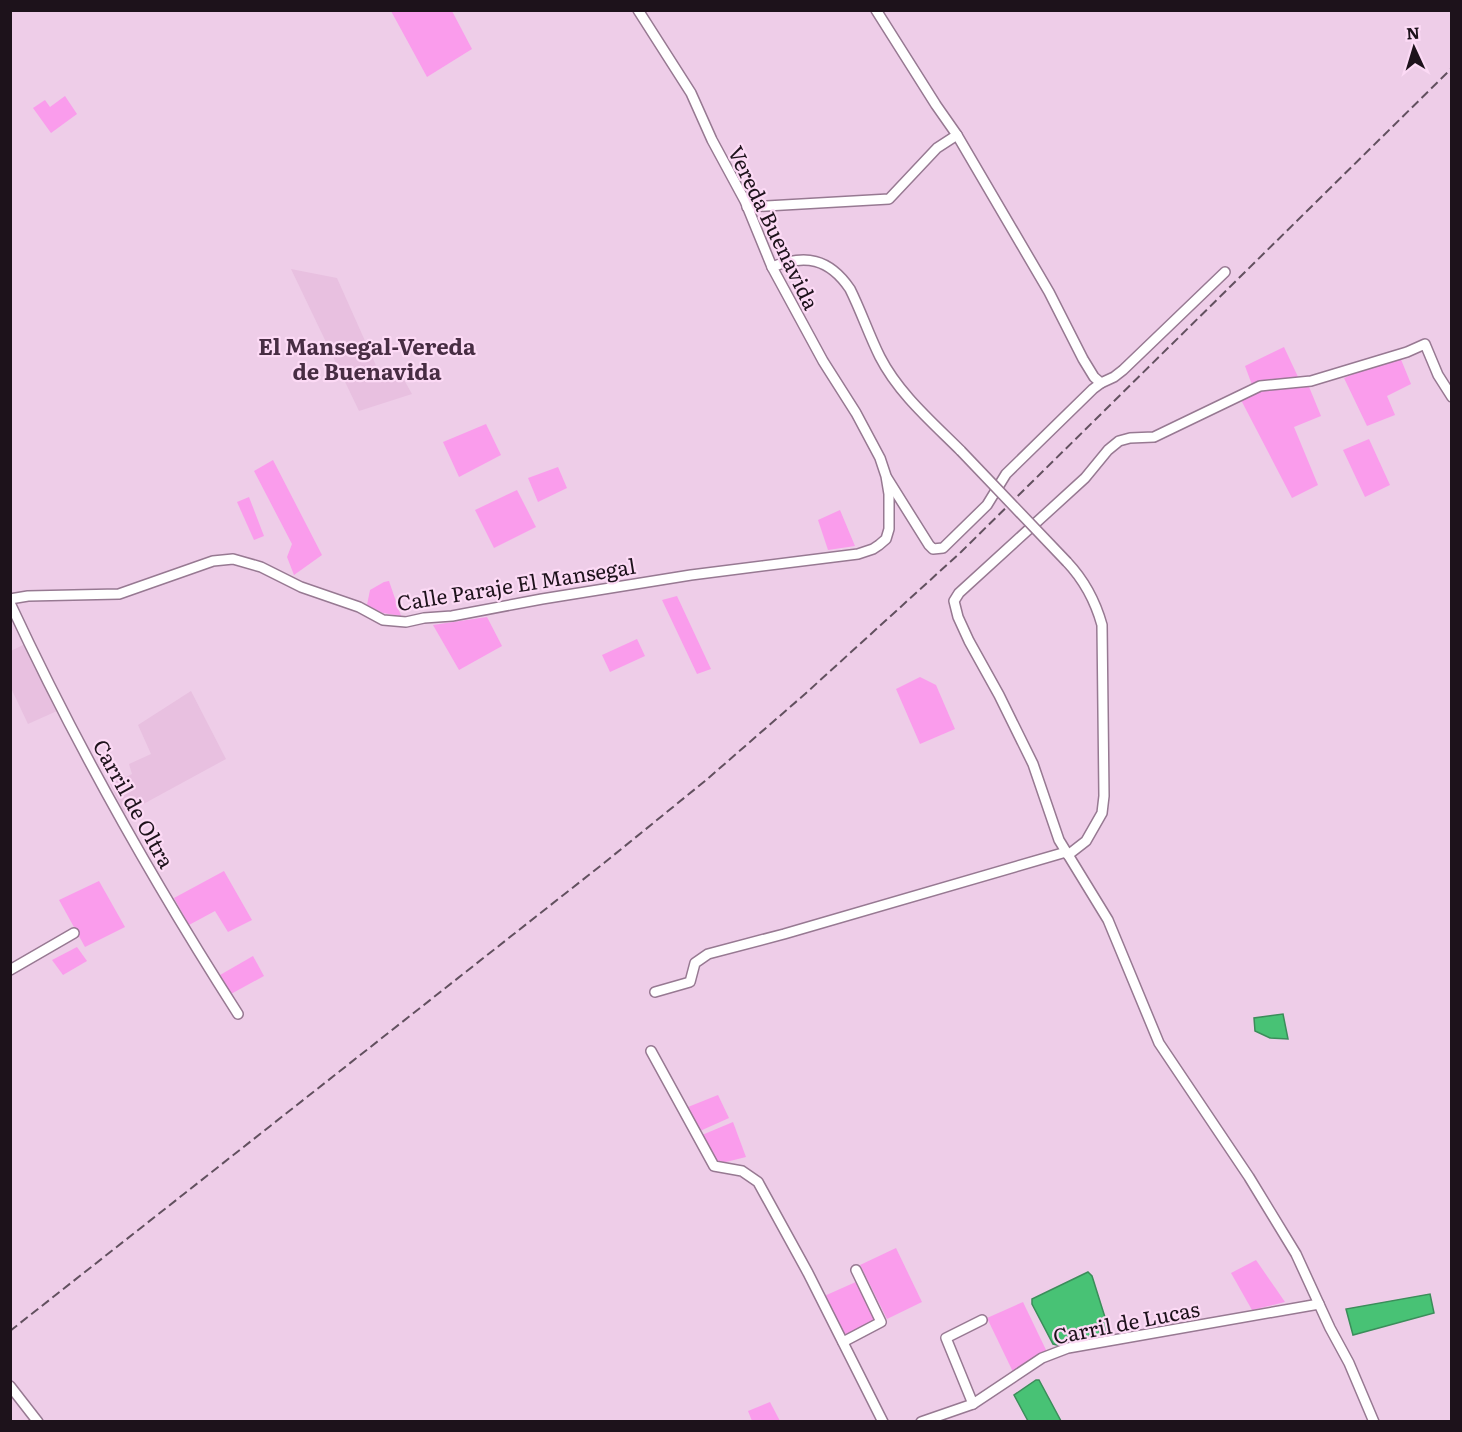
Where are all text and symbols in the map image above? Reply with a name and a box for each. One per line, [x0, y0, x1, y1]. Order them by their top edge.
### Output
north arrow [1384, 18, 1444, 78]
text: N [1405, 20, 1420, 44]
street label: Vereda Buenavida [722, 140, 828, 315]
district label: El Mansegal-Vereda de Buenavida [258, 329, 476, 387]
street label: Calle Paraje El Mansegal [394, 549, 638, 617]
street label: Carril de Oltra [87, 733, 184, 874]
street label: Carril de Lucas [1050, 1292, 1202, 1350]

